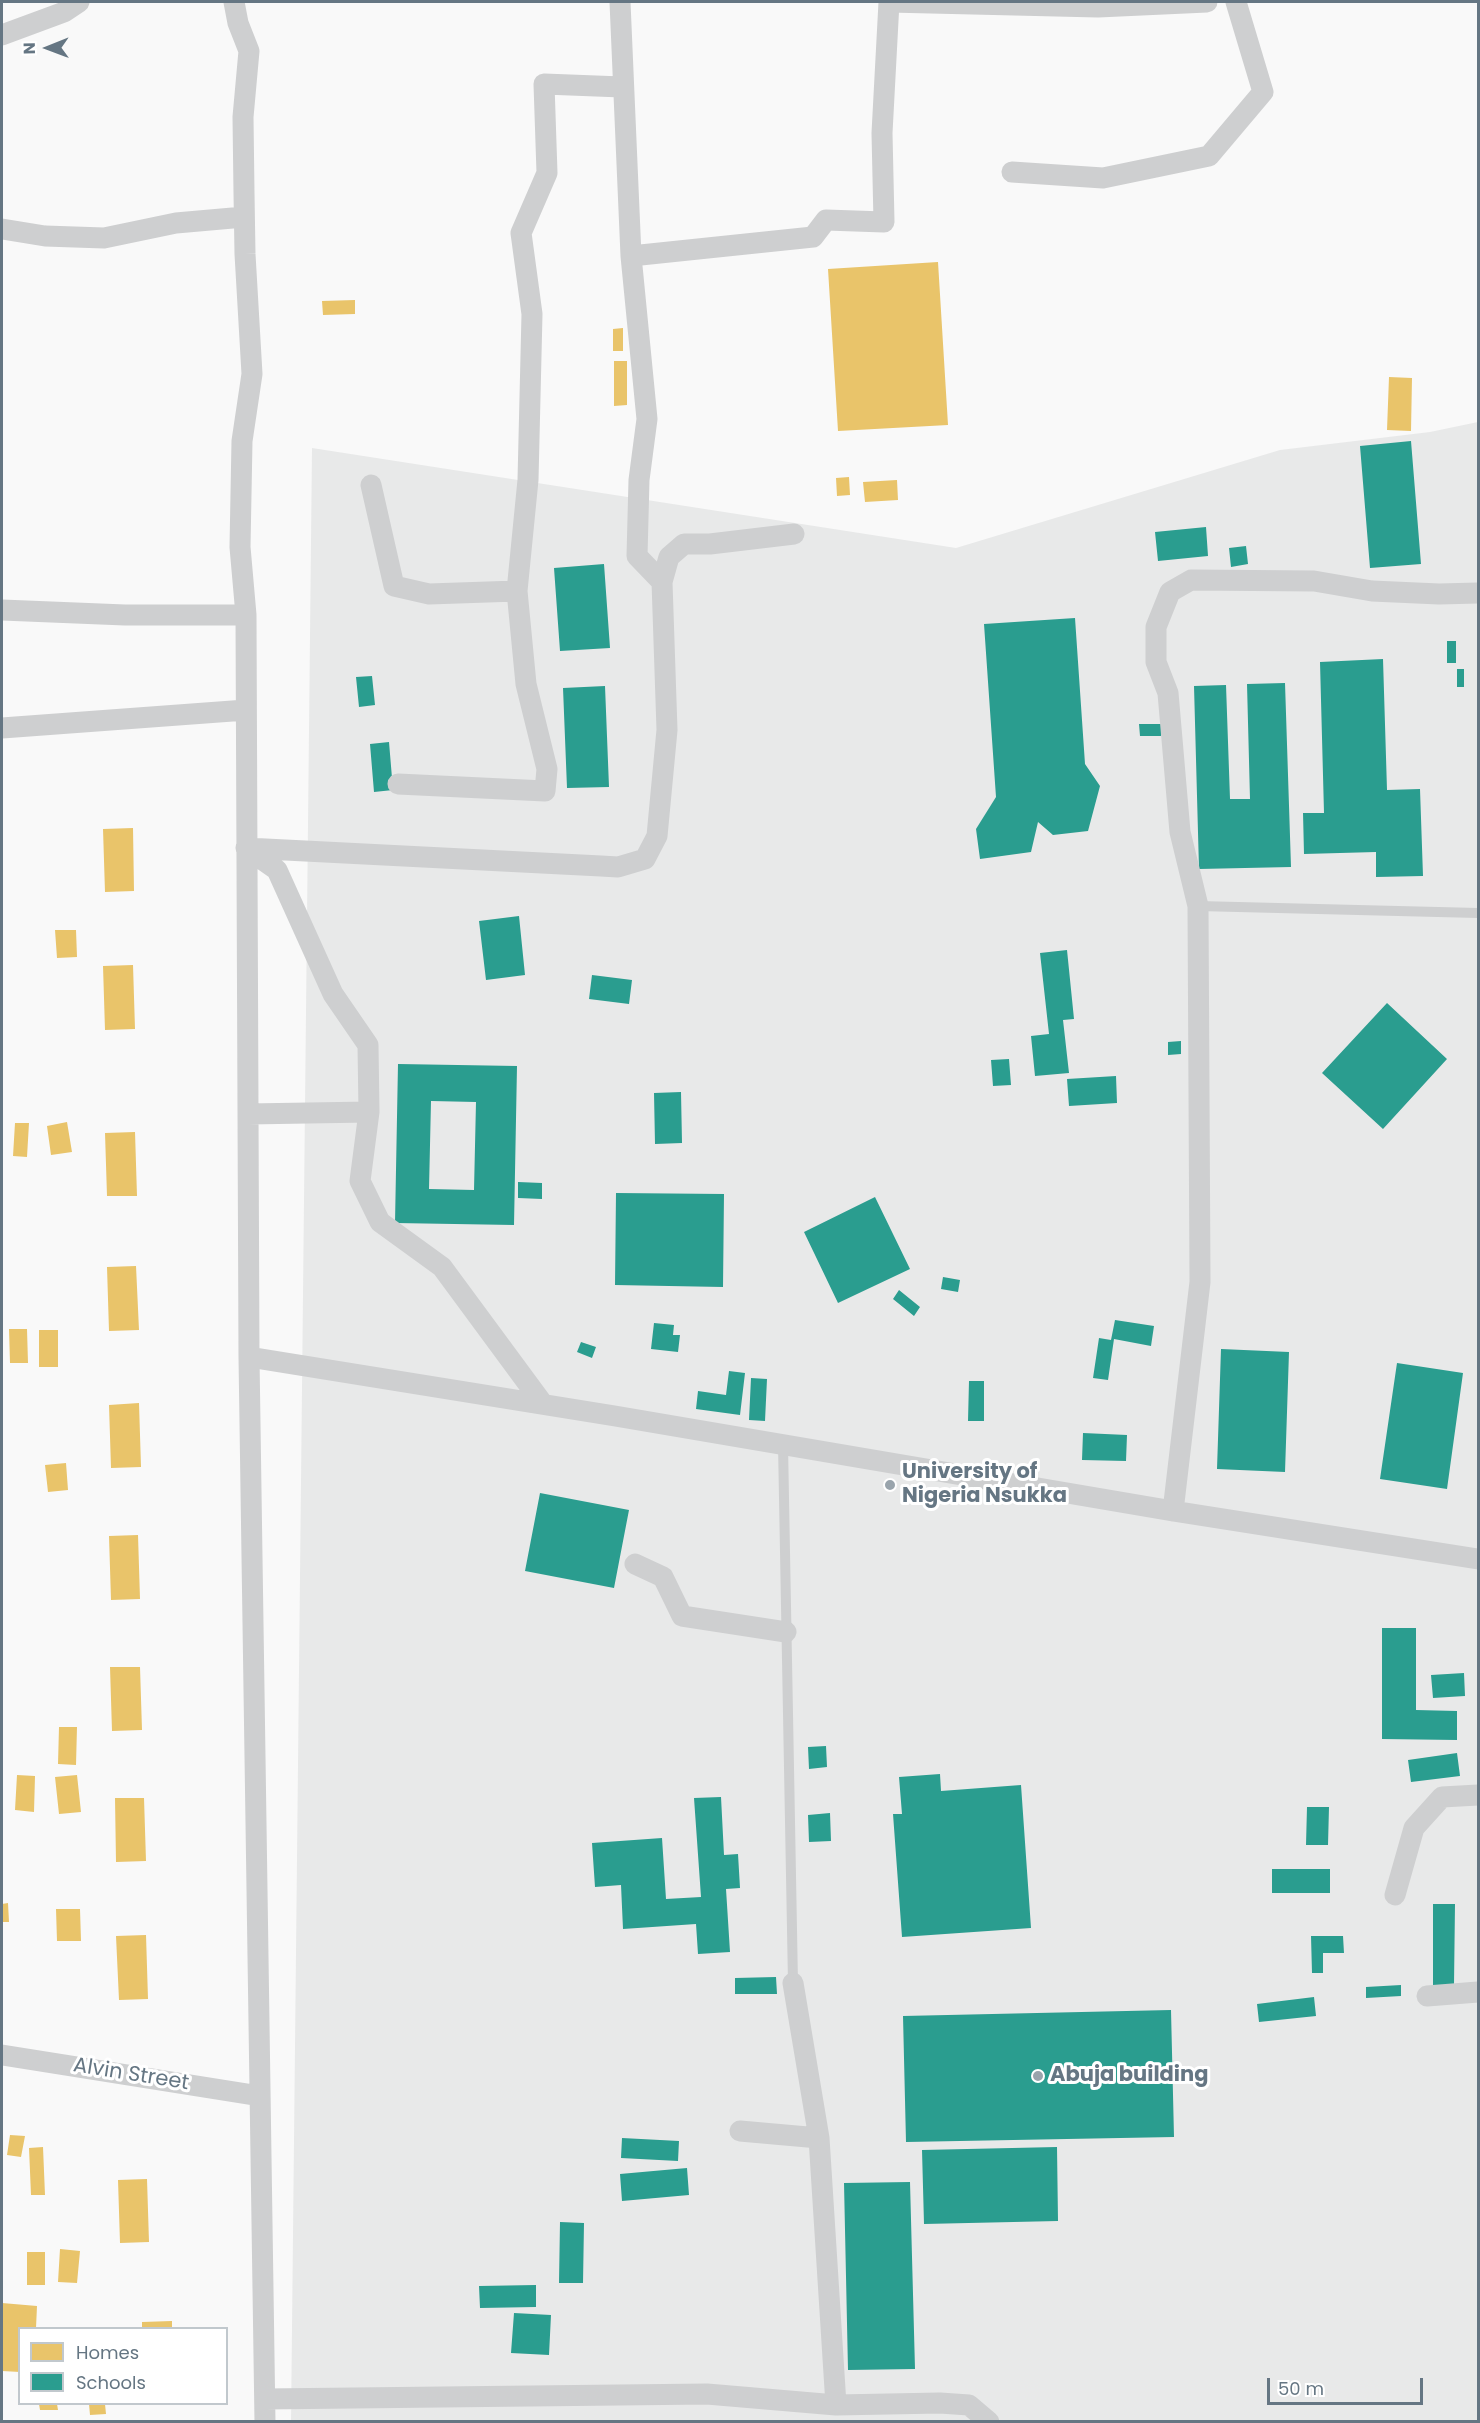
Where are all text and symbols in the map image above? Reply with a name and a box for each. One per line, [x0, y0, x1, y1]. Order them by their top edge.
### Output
north arrow [18, 18, 78, 78]
text: N [18, 42, 41, 55]
place label: University of Nigeria Nsukka [902, 1460, 1067, 1510]
marker: University of Nigeria Nsukka [883, 1478, 897, 1492]
street label: Alvin Street [71, 2053, 191, 2097]
place label: Abuja building [1050, 2063, 1208, 2089]
marker: Abuja building [1031, 2069, 1045, 2083]
legend [18, 2327, 228, 2405]
text: Homes [76, 2340, 139, 2365]
scale bar [1270, 2366, 1426, 2404]
text: Schools [76, 2370, 146, 2395]
text: 50 m [1278, 2376, 1324, 2401]

